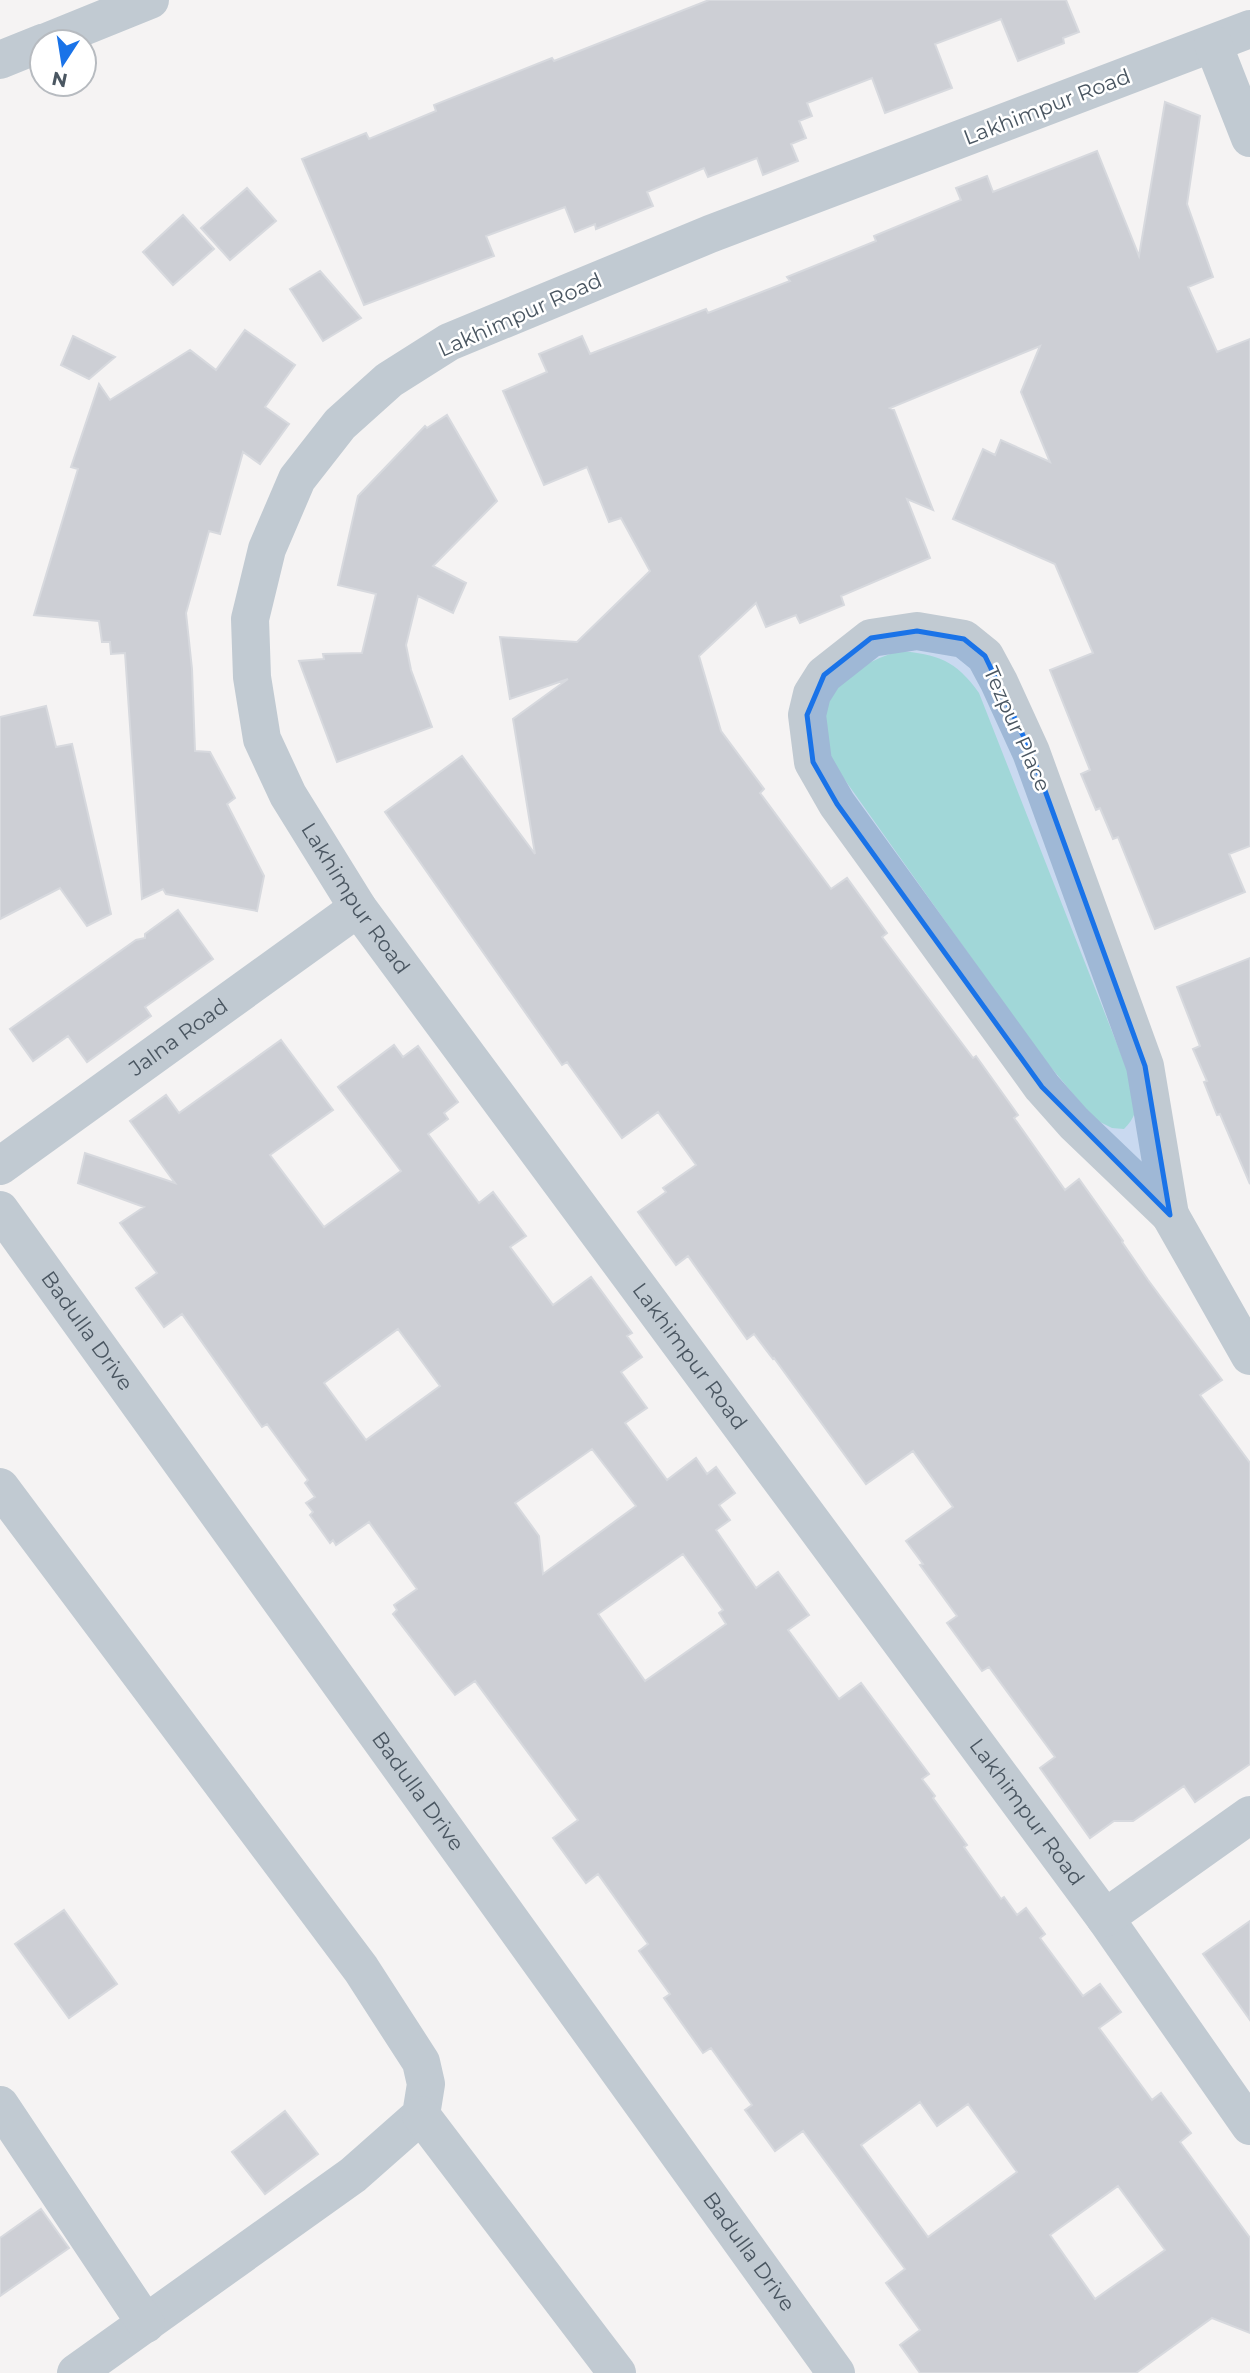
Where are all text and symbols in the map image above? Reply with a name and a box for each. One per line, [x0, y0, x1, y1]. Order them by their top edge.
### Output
north arrow [28, 28, 98, 98]
street label: Lakhimpur Road [960, 63, 1134, 150]
text: N [50, 66, 69, 92]
street label: Lakhimpur Road [434, 267, 606, 362]
street label: Tezpur Place [979, 663, 1056, 795]
street label: Lakhimpur Road [296, 818, 415, 979]
street label: Jalna Road [123, 993, 232, 1081]
street label: Badulla Drive [36, 1266, 139, 1395]
street label: Lakhimpur Road [627, 1277, 753, 1434]
street label: Badulla Drive [367, 1727, 470, 1856]
street label: Lakhimpur Road [965, 1733, 1090, 1890]
street label: Badulla Drive [698, 2187, 801, 2316]

